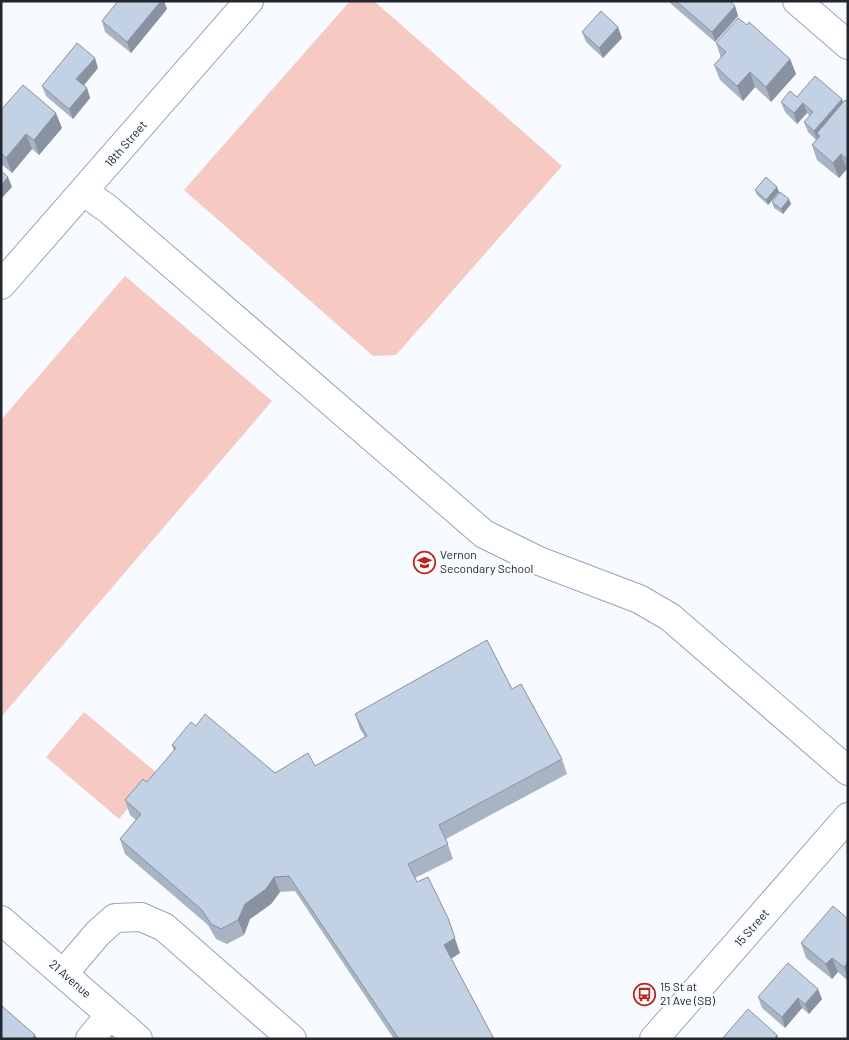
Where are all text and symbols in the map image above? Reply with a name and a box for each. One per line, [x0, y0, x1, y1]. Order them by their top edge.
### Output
street label: 18th Street [101, 117, 149, 169]
place label: Vernon Secondary School [440, 547, 533, 575]
school or university icon: Vernon Secondary School [412, 550, 436, 574]
street label: 15 Street [731, 906, 771, 949]
street label: 21 Avenue [47, 956, 94, 1000]
place label: 15 St at 21 Ave (SB) [660, 979, 716, 1007]
bus stop icon: 15 St at 21 Ave (SB) [632, 982, 656, 1006]

